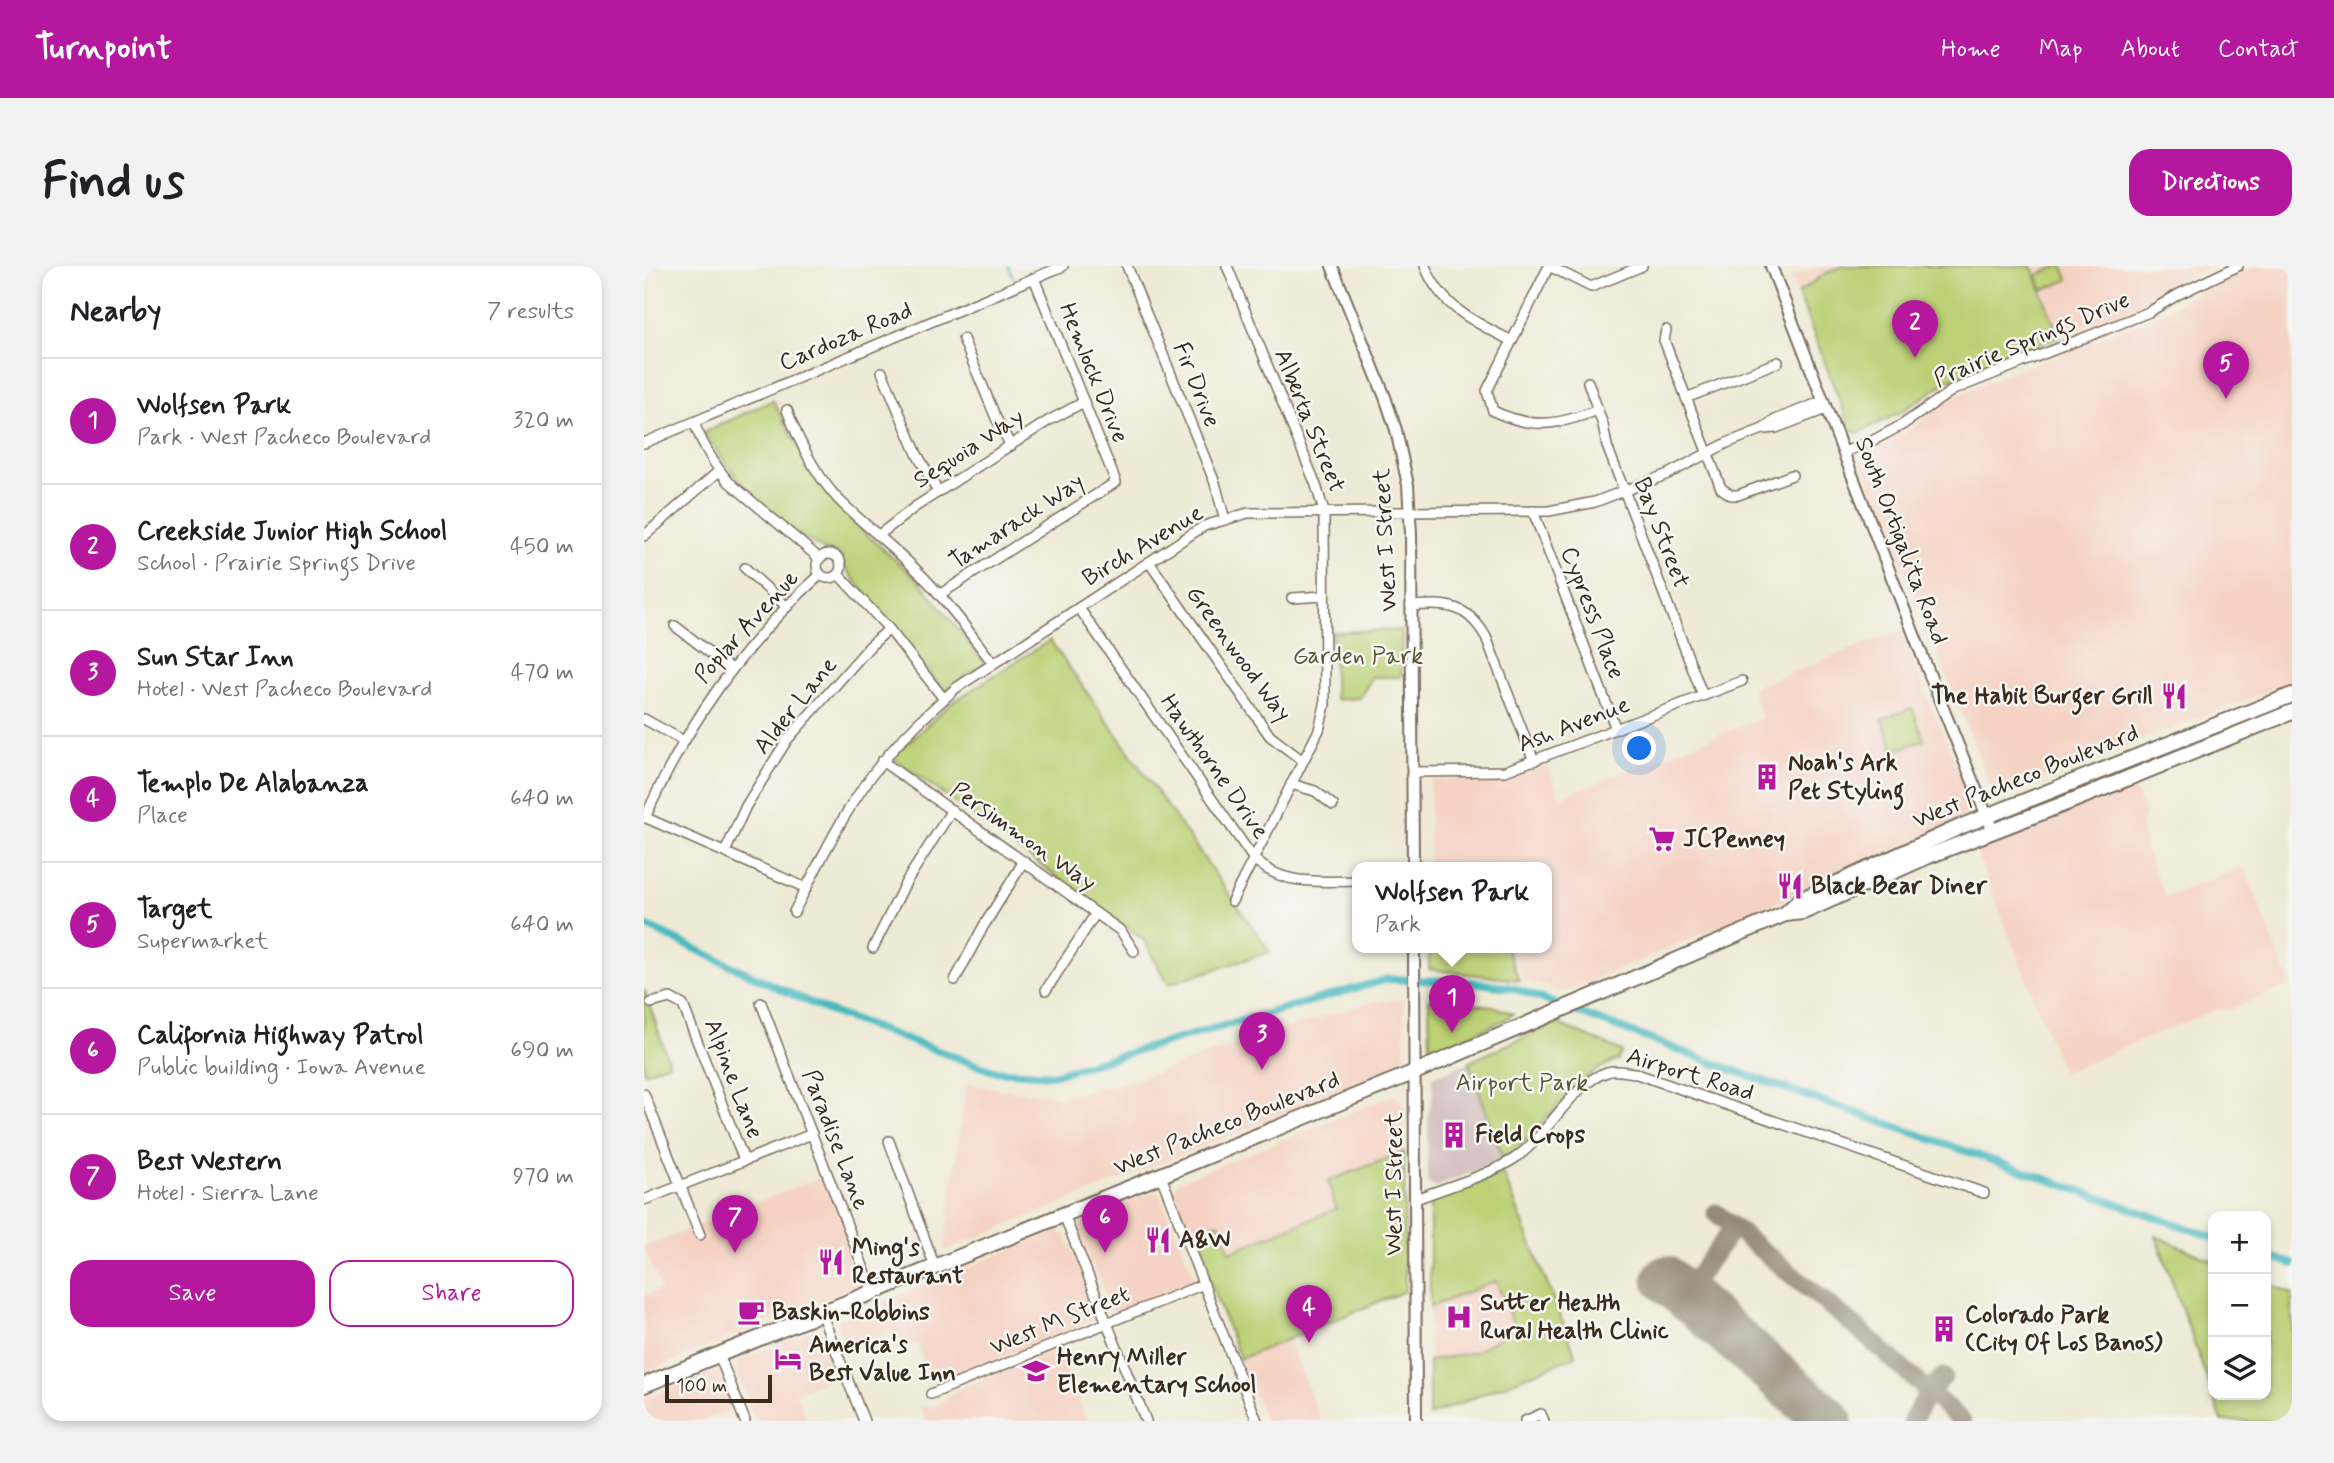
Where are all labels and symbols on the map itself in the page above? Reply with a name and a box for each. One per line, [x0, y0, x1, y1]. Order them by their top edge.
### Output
street label: Prairie Springs Drive [1929, 285, 2136, 398]
street label: Cardoza Road [775, 295, 917, 379]
street label: Hemlock Drive [1051, 298, 1135, 448]
pin: 2 [1892, 300, 1938, 358]
street label: Fir Drive [1165, 338, 1227, 432]
pin: 5 [2203, 341, 2249, 399]
street label: Alberta Street [1266, 345, 1352, 497]
street label: Sequoia Way [908, 402, 1030, 496]
street label: South Ortigalita Road [1847, 433, 1955, 649]
street label: Tamarack Way [944, 467, 1090, 577]
street label: West I Street [1367, 468, 1405, 612]
street label: Bay Street [1626, 473, 1696, 593]
street label: Birch Avenue [1077, 498, 1209, 594]
street label: Cypress Place [1553, 542, 1631, 684]
street label: Poplar Avenue [688, 564, 806, 690]
street label: Greenwood Way [1178, 580, 1298, 728]
park label: Garden Park [1293, 641, 1423, 672]
street label: Alder Lane [747, 651, 845, 761]
place label: The Habit Burger Grill [1931, 681, 2153, 715]
restaurant icon: The Habit Burger Grill [2159, 681, 2189, 711]
street label: Hawthorne Drive [1152, 688, 1276, 846]
street label: Ash Avenue [1514, 689, 1635, 761]
street label: West Pacheco Boulevard [1909, 718, 2143, 836]
your location [1622, 731, 1656, 765]
place label: Noah's Ark Pet Styling [1788, 748, 1904, 810]
building icon: Noah's Ark Pet Styling [1752, 762, 1782, 792]
street label: Persimmon Way [944, 775, 1102, 899]
supermarket icon: JCPenney [1647, 824, 1677, 854]
place label: JCPenney [1683, 824, 1785, 855]
restaurant icon: Black Bear Diner [1775, 871, 1805, 901]
place label: Black Bear Diner [1811, 871, 1988, 902]
pin: 1 [1429, 975, 1475, 1033]
pin: 3 [1239, 1012, 1285, 1070]
street label: Alpine Lane [696, 1015, 770, 1143]
street label: Airport Road [1623, 1041, 1757, 1109]
street label: Paradise Lane [794, 1065, 876, 1215]
street label: West Pacheco Boulevard [1110, 1065, 1344, 1183]
park label: Airport Park [1456, 1068, 1588, 1099]
street label: West I Street [1379, 1112, 1410, 1256]
building icon: Field Crops [1439, 1120, 1469, 1150]
place label: Field Crops [1475, 1120, 1586, 1151]
pin: 7 [712, 1195, 758, 1253]
pin: 6 [1082, 1195, 1128, 1253]
restaurant icon: A&W [1143, 1225, 1173, 1255]
place label: A&W [1179, 1225, 1230, 1256]
place label: Ming's Restaurant [852, 1233, 964, 1292]
restaurant icon: Ming's Restaurant [816, 1247, 846, 1277]
street label: West M Street [986, 1279, 1134, 1363]
pin: 4 [1286, 1285, 1332, 1343]
place label: Sutter Health Rural Health Clinic [1480, 1288, 1669, 1347]
cafe icon: Baskin-Robbins [736, 1297, 766, 1327]
place label: Baskin-Robbins [772, 1297, 930, 1328]
place label: Colorado Park (City Of Los Banos) [1965, 1300, 2163, 1359]
hospital icon: Sutter Health Rural Health Clinic [1444, 1302, 1474, 1332]
building icon: Colorado Park (City Of Los Banos) [1929, 1314, 1959, 1344]
place label: America's Best Value Inn [809, 1330, 956, 1389]
place label: Henry Miller Elementary School [1057, 1342, 1257, 1401]
hotel icon: America's Best Value Inn [773, 1344, 803, 1374]
school or university icon: Henry Miller Elementary School [1021, 1356, 1051, 1386]
scale bar [665, 1372, 772, 1404]

